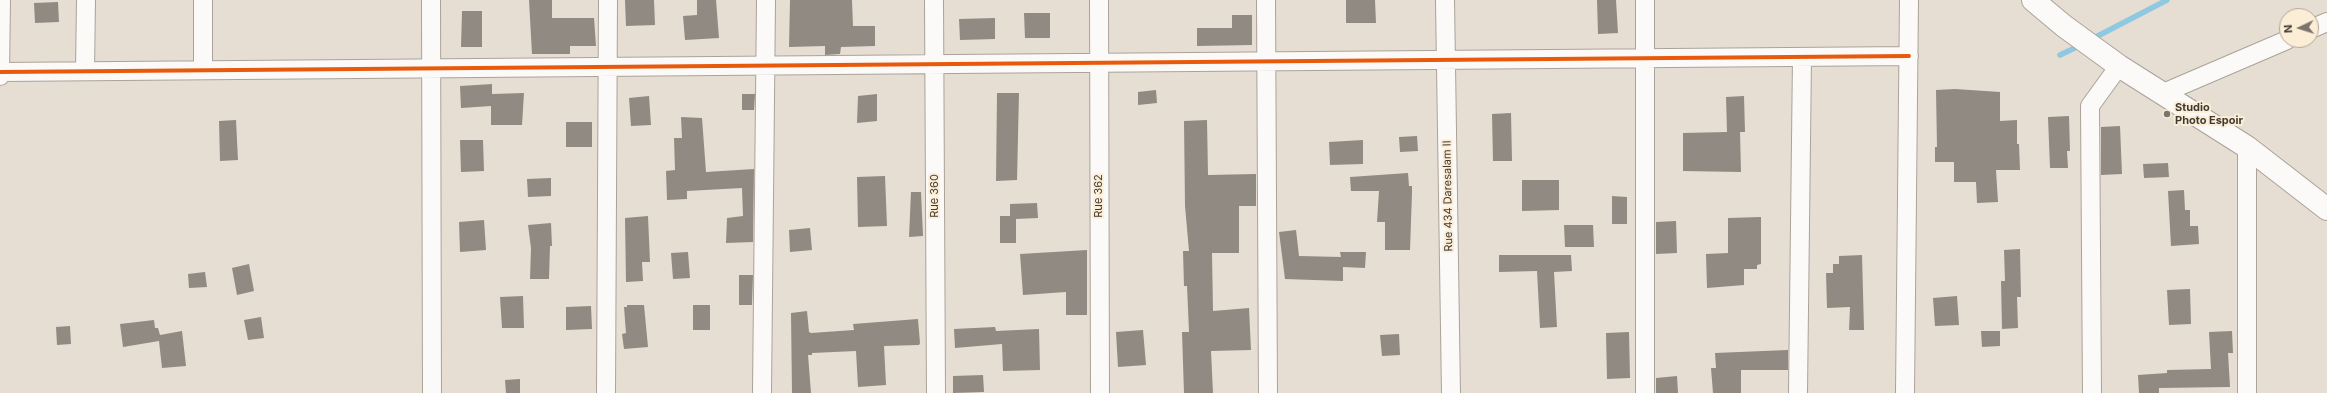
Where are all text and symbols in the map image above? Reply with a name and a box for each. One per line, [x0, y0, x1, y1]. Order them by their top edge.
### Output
north arrow [2279, 8, 2319, 48]
text: N [2281, 24, 2295, 33]
place label: Studio Photo Espoir [2175, 101, 2243, 127]
marker: Studio Photo Espoir [2162, 109, 2172, 119]
street label: Rue 434 Daresalam II [1440, 140, 1456, 252]
street label: Rue 360 [928, 174, 942, 218]
street label: Rue 362 [1092, 174, 1106, 218]

